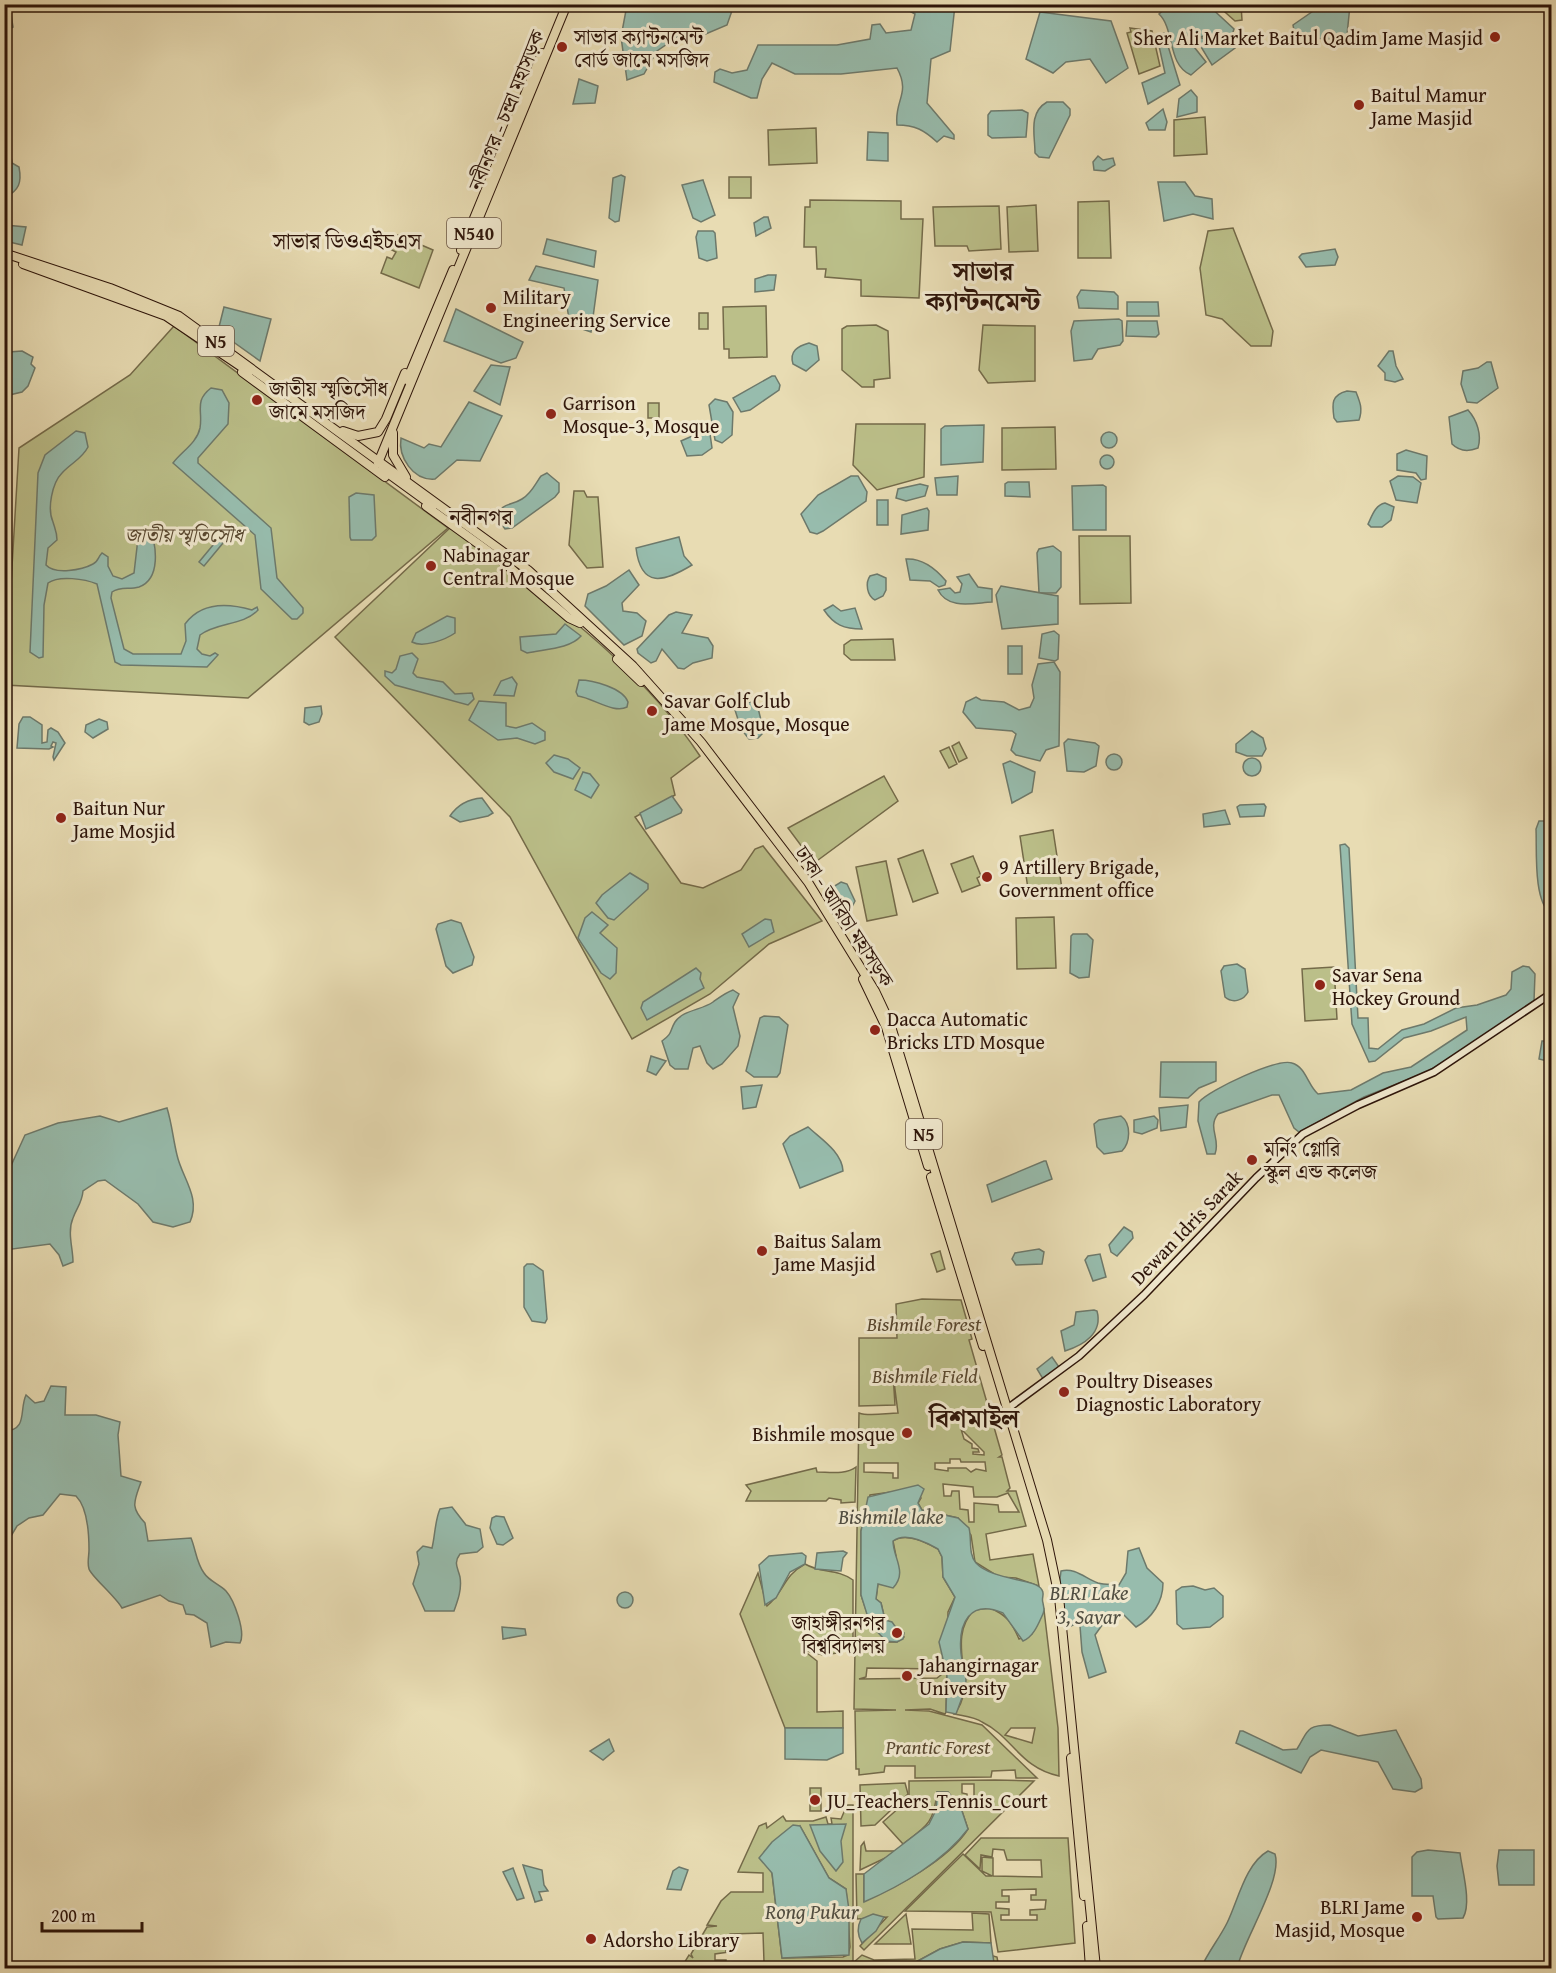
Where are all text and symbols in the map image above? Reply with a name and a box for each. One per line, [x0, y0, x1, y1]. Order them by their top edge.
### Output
place label: সাভার ক্যান্টনমেন্ট বোর্ড জামে মসজিদ [573, 22, 710, 74]
place label: Sher Ali Market Baitul Qadim Jame Masjid [1133, 23, 1483, 52]
street label: নবীনগর - চন্দ্রা মহাসড়ক [460, 25, 552, 195]
marker: Sher Ali Market Baitul Qadim Jame Masjid [1488, 30, 1502, 44]
marker: সাভার ক্যান্টনমেন্ট বোর্ড জামে মসজিদ [555, 40, 569, 54]
place label: Baitul Mamur Jame Masjid [1368, 80, 1487, 132]
marker: Baitul Mamur Jame Masjid [1352, 98, 1366, 112]
road number: N540 [447, 218, 501, 248]
district label: সাভার ডিওএইচএস [272, 225, 422, 257]
district label: সাভার ক্যান্টনমেন্ট [924, 251, 1042, 320]
place label: Military Engineering Service [503, 282, 671, 334]
marker: Military Engineering Service [484, 301, 498, 315]
road number: N5 [198, 326, 234, 356]
place label: জাতীয় স্মৃতিসৌধ জামে মসজিদ [268, 374, 388, 426]
place label: Garrison Mosque-3, Mosque [563, 388, 719, 440]
marker: জাতীয় স্মৃতিসৌধ জামে মসজিদ [250, 393, 264, 407]
marker: Garrison Mosque-3, Mosque [544, 407, 558, 421]
district label: নবীনগর [448, 501, 513, 533]
park label: জাতীয় স্মৃতিসৌধ [125, 520, 247, 549]
place label: Nabinagar Central Mosque [443, 540, 574, 592]
marker: Nabinagar Central Mosque [424, 559, 438, 573]
place label: Savar Golf Club Jame Mosque, Mosque [661, 686, 850, 738]
marker: Savar Golf Club Jame Mosque, Mosque [645, 704, 659, 718]
place label: Baitun Nur Jame Mosjid [70, 793, 175, 845]
marker: Baitun Nur Jame Mosjid [54, 811, 68, 825]
street label: ঢাকা - আরিচা মহাসড়ক [788, 839, 902, 993]
place label: 9 Artillery Brigade, Government office [999, 852, 1159, 904]
marker: 9 Artillery Brigade, Government office [980, 870, 994, 884]
place label: Savar Sena Hockey Ground [1332, 960, 1461, 1012]
marker: Savar Sena Hockey Ground [1313, 978, 1327, 992]
place label: Dacca Automatic Bricks LTD Mosque [887, 1004, 1045, 1056]
marker: Dacca Automatic Bricks LTD Mosque [868, 1023, 882, 1037]
road number: N5 [906, 1119, 942, 1149]
place label: মর্নিং গ্লোরি স্কুল এন্ড কলেজ [1263, 1134, 1378, 1186]
marker: মর্নিং গ্লোরি স্কুল এন্ড কলেজ [1245, 1153, 1259, 1167]
street label: Dewan Idris Sarak [1123, 1162, 1249, 1291]
place label: Baitus Salam Jame Masjid [771, 1226, 882, 1278]
marker: Baitus Salam Jame Masjid [755, 1244, 769, 1258]
park label: Bishmile Forest [866, 1309, 982, 1338]
park label: Bishmile Field [871, 1361, 978, 1390]
place label: Poultry Diseases Diagnostic Laboratory [1076, 1366, 1261, 1418]
marker: Poultry Diseases Diagnostic Laboratory [1057, 1385, 1071, 1399]
district label: বিশমাইল [928, 1398, 1021, 1437]
place label: Bishmile mosque [752, 1419, 895, 1448]
marker: Bishmile mosque [900, 1426, 914, 1440]
water label: Bishmile lake [837, 1501, 944, 1532]
water label: BLRI Lake 3, Savar [1048, 1577, 1129, 1632]
place label: জাহাঙ্গীরনগর বিশ্ববিদ্যালয় [790, 1608, 886, 1660]
marker: জাহাঙ্গীরনগর বিশ্ববিদ্যালয় [890, 1626, 904, 1640]
place label: Jahangirnagar University [916, 1650, 1039, 1702]
marker: Jahangirnagar University [900, 1669, 914, 1683]
park label: Prantic Forest [885, 1732, 991, 1761]
place label: JU_Teachers_Tennis_Court [824, 1786, 1048, 1815]
marker: JU_Teachers_Tennis_Court [808, 1793, 822, 1807]
place label: BLRI Jame Masjid, Mosque [1275, 1892, 1405, 1944]
scale bar [42, 1895, 142, 1933]
water label: Rong Pukur [764, 1896, 860, 1927]
text: 200 m [51, 1902, 96, 1929]
marker: BLRI Jame Masjid, Mosque [1410, 1910, 1424, 1924]
place label: Adorsho Library [603, 1925, 739, 1954]
marker: Adorsho Library [584, 1932, 598, 1946]

